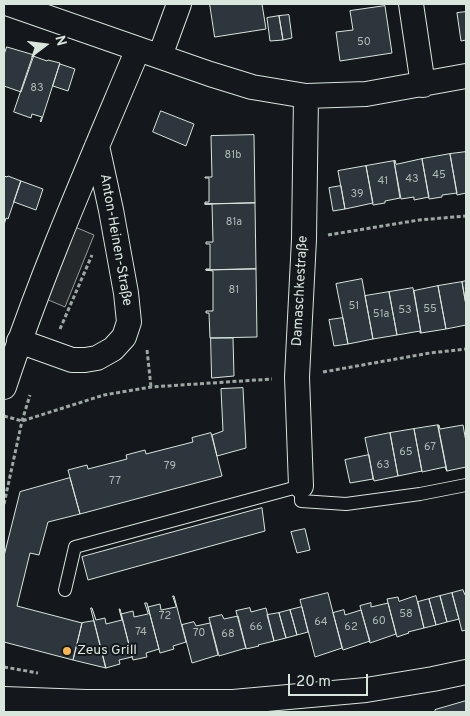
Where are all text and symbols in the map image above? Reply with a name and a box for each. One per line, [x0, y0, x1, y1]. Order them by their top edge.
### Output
north arrow [20, 20, 70, 70]
text: N [50, 34, 69, 48]
house number: 50 [357, 36, 371, 50]
house number: 83 [30, 82, 44, 96]
house number: 81b [225, 149, 241, 163]
house number: 45 [432, 169, 446, 183]
street label: Anton-Heinen-Straße [95, 173, 135, 307]
house number: 43 [405, 173, 419, 187]
house number: 41 [378, 175, 388, 189]
house number: 39 [351, 188, 363, 202]
house number: 81a [226, 216, 242, 230]
street label: Damaschkestraße [290, 235, 312, 347]
house number: 81 [229, 284, 239, 298]
house number: 51 [349, 300, 359, 314]
house number: 55 [423, 303, 437, 317]
house number: 53 [398, 304, 412, 318]
house number: 51a [373, 308, 389, 322]
house number: 67 [424, 441, 436, 455]
house number: 65 [399, 446, 413, 460]
house number: 63 [376, 459, 390, 473]
house number: 79 [164, 460, 176, 474]
house number: 77 [109, 475, 121, 489]
house number: 58 [399, 608, 413, 622]
house number: 72 [159, 610, 171, 624]
house number: 60 [372, 615, 386, 629]
house number: 64 [314, 616, 328, 630]
house number: 66 [249, 621, 263, 635]
house number: 62 [344, 621, 358, 635]
house number: 74 [135, 626, 147, 640]
house number: 70 [193, 627, 205, 641]
house number: 68 [221, 628, 235, 642]
place label: Zeus Grill [77, 643, 137, 659]
marker: Zeus Grill [61, 645, 73, 657]
scale bar [290, 664, 370, 696]
text: 20 m [296, 673, 331, 692]

